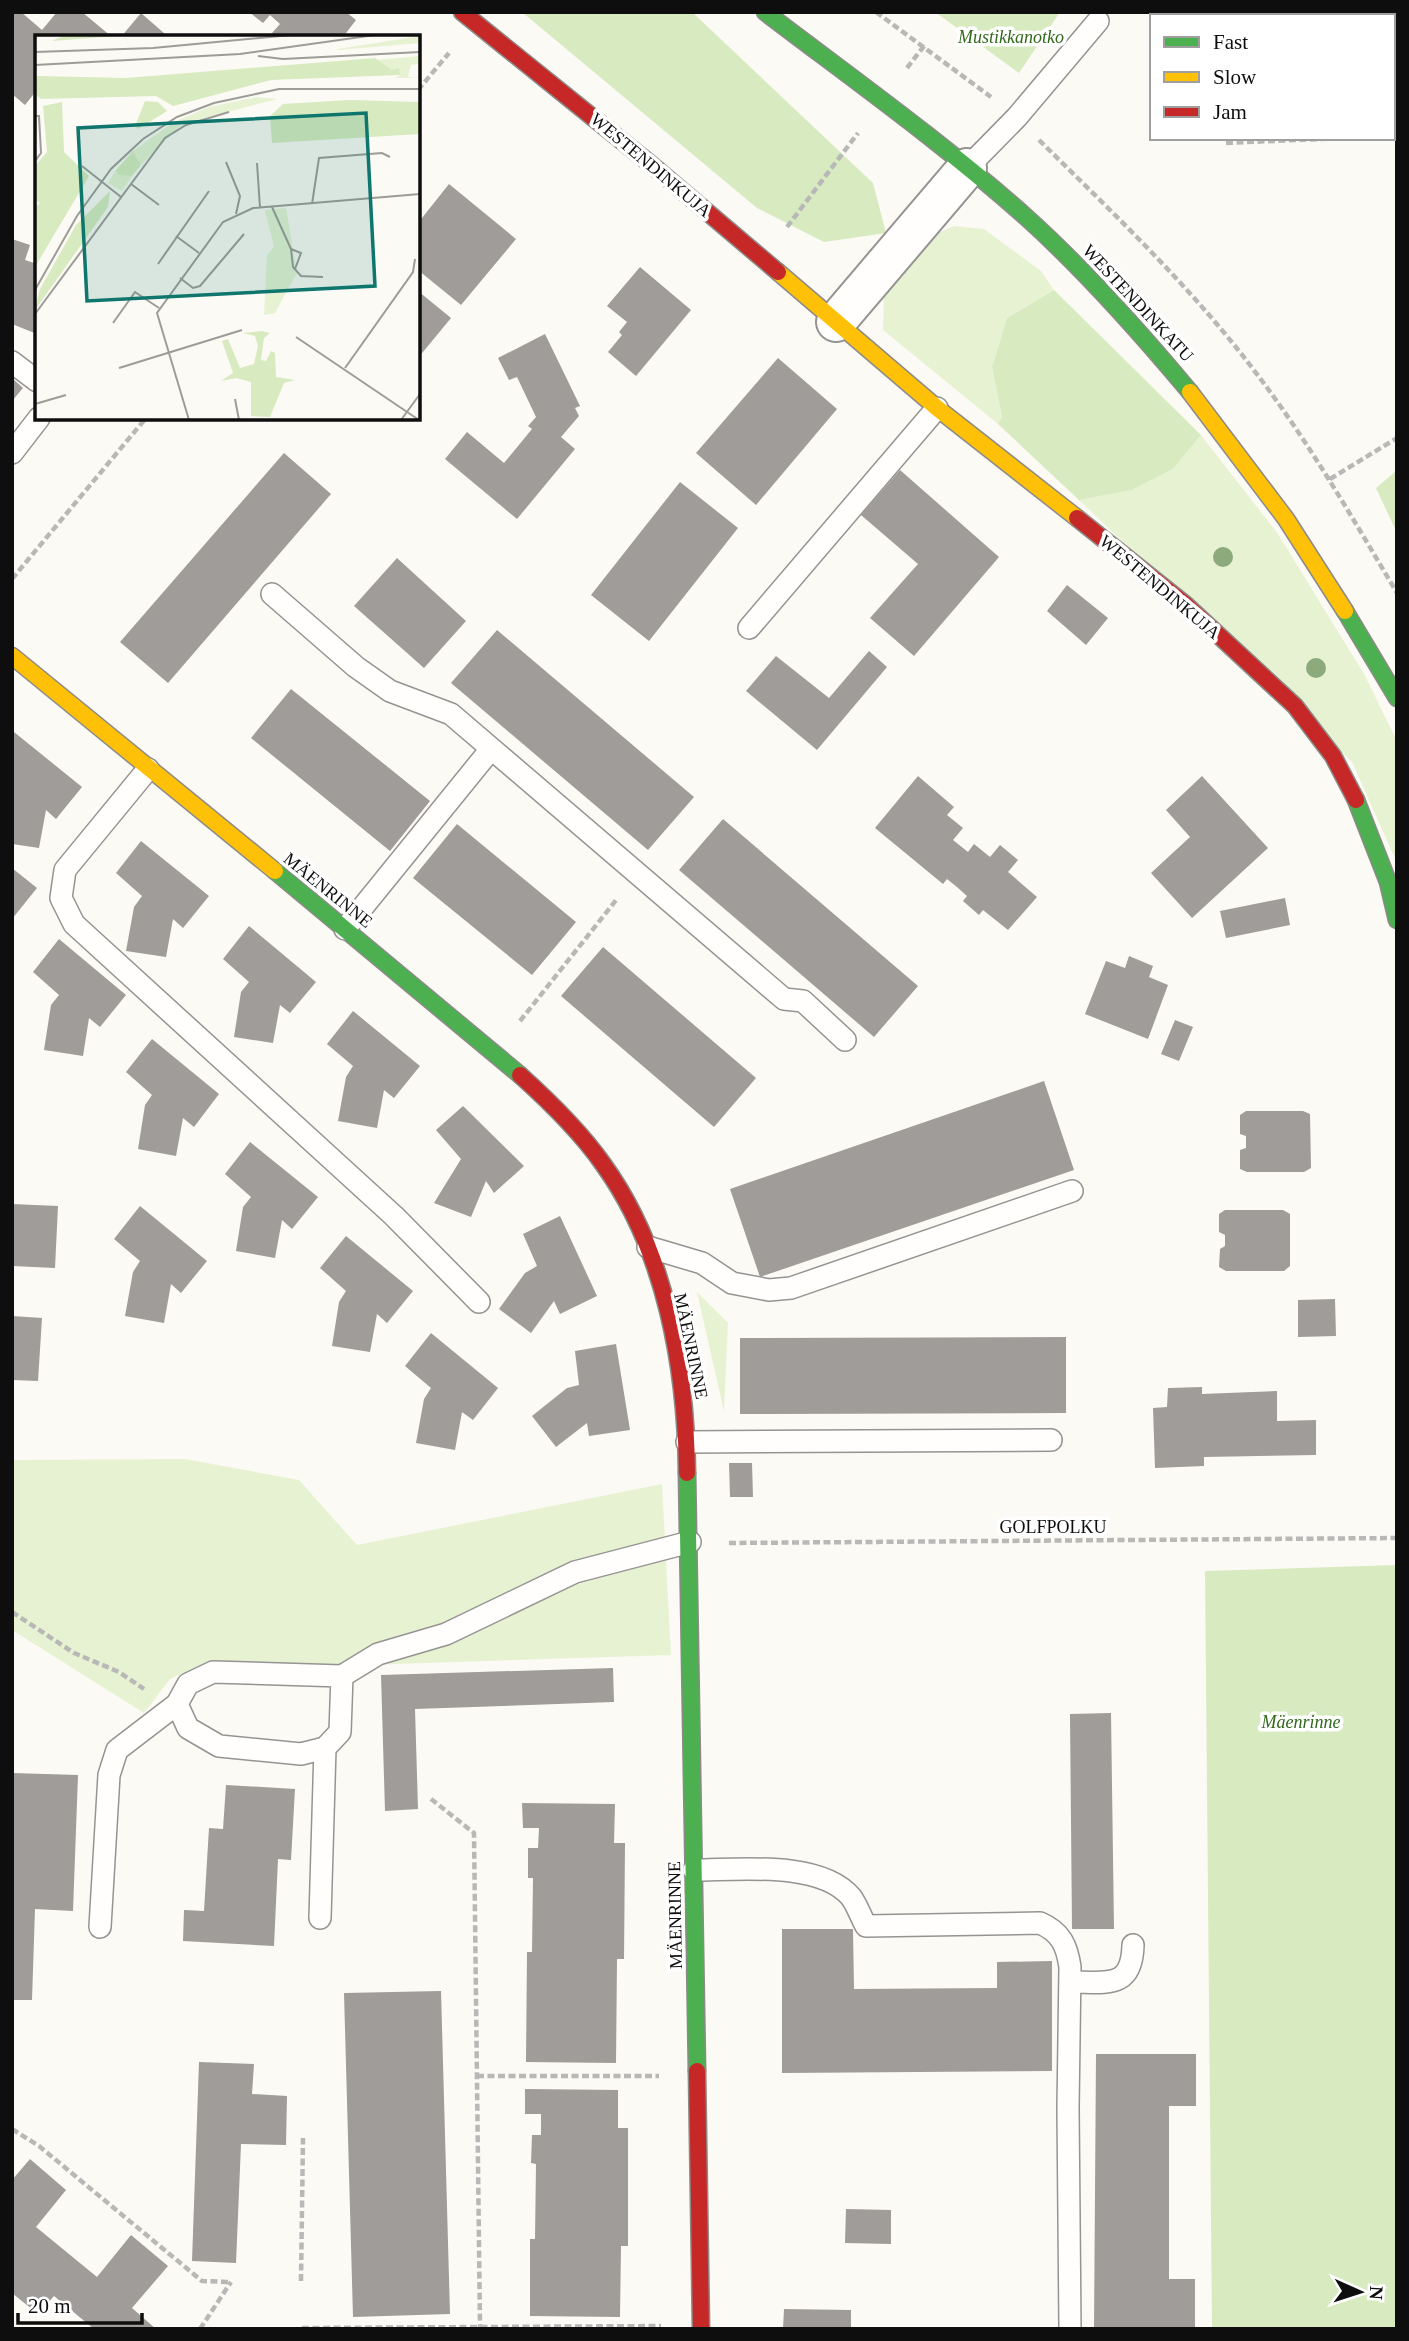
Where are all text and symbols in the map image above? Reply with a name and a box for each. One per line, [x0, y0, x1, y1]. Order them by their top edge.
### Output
legend [1150, 14, 1395, 140]
park label: Mustikkanotko [957, 27, 1064, 47]
text: Fast [1213, 30, 1248, 54]
inset map [35, 35, 420, 420]
text: Slow [1213, 65, 1257, 89]
text: Jam [1213, 100, 1247, 124]
street label: WESTENDINKUJA [587, 109, 715, 221]
street label: WESTENDINKATU [1079, 240, 1197, 366]
street label: WESTENDINKUJA [1096, 531, 1224, 643]
street label: MÄENRINNE [280, 848, 376, 932]
street label: MÄENRINNE [670, 1291, 712, 1401]
street label: GOLFPOLKU [999, 1517, 1107, 1537]
park label: Mäenrinne [1261, 1712, 1340, 1732]
street label: MÄENRINNE [664, 1861, 686, 1969]
north arrow [1325, 2257, 1395, 2327]
scale bar [18, 2282, 142, 2326]
text: N [1366, 2285, 1387, 2301]
text: 20 m [28, 2294, 71, 2318]

